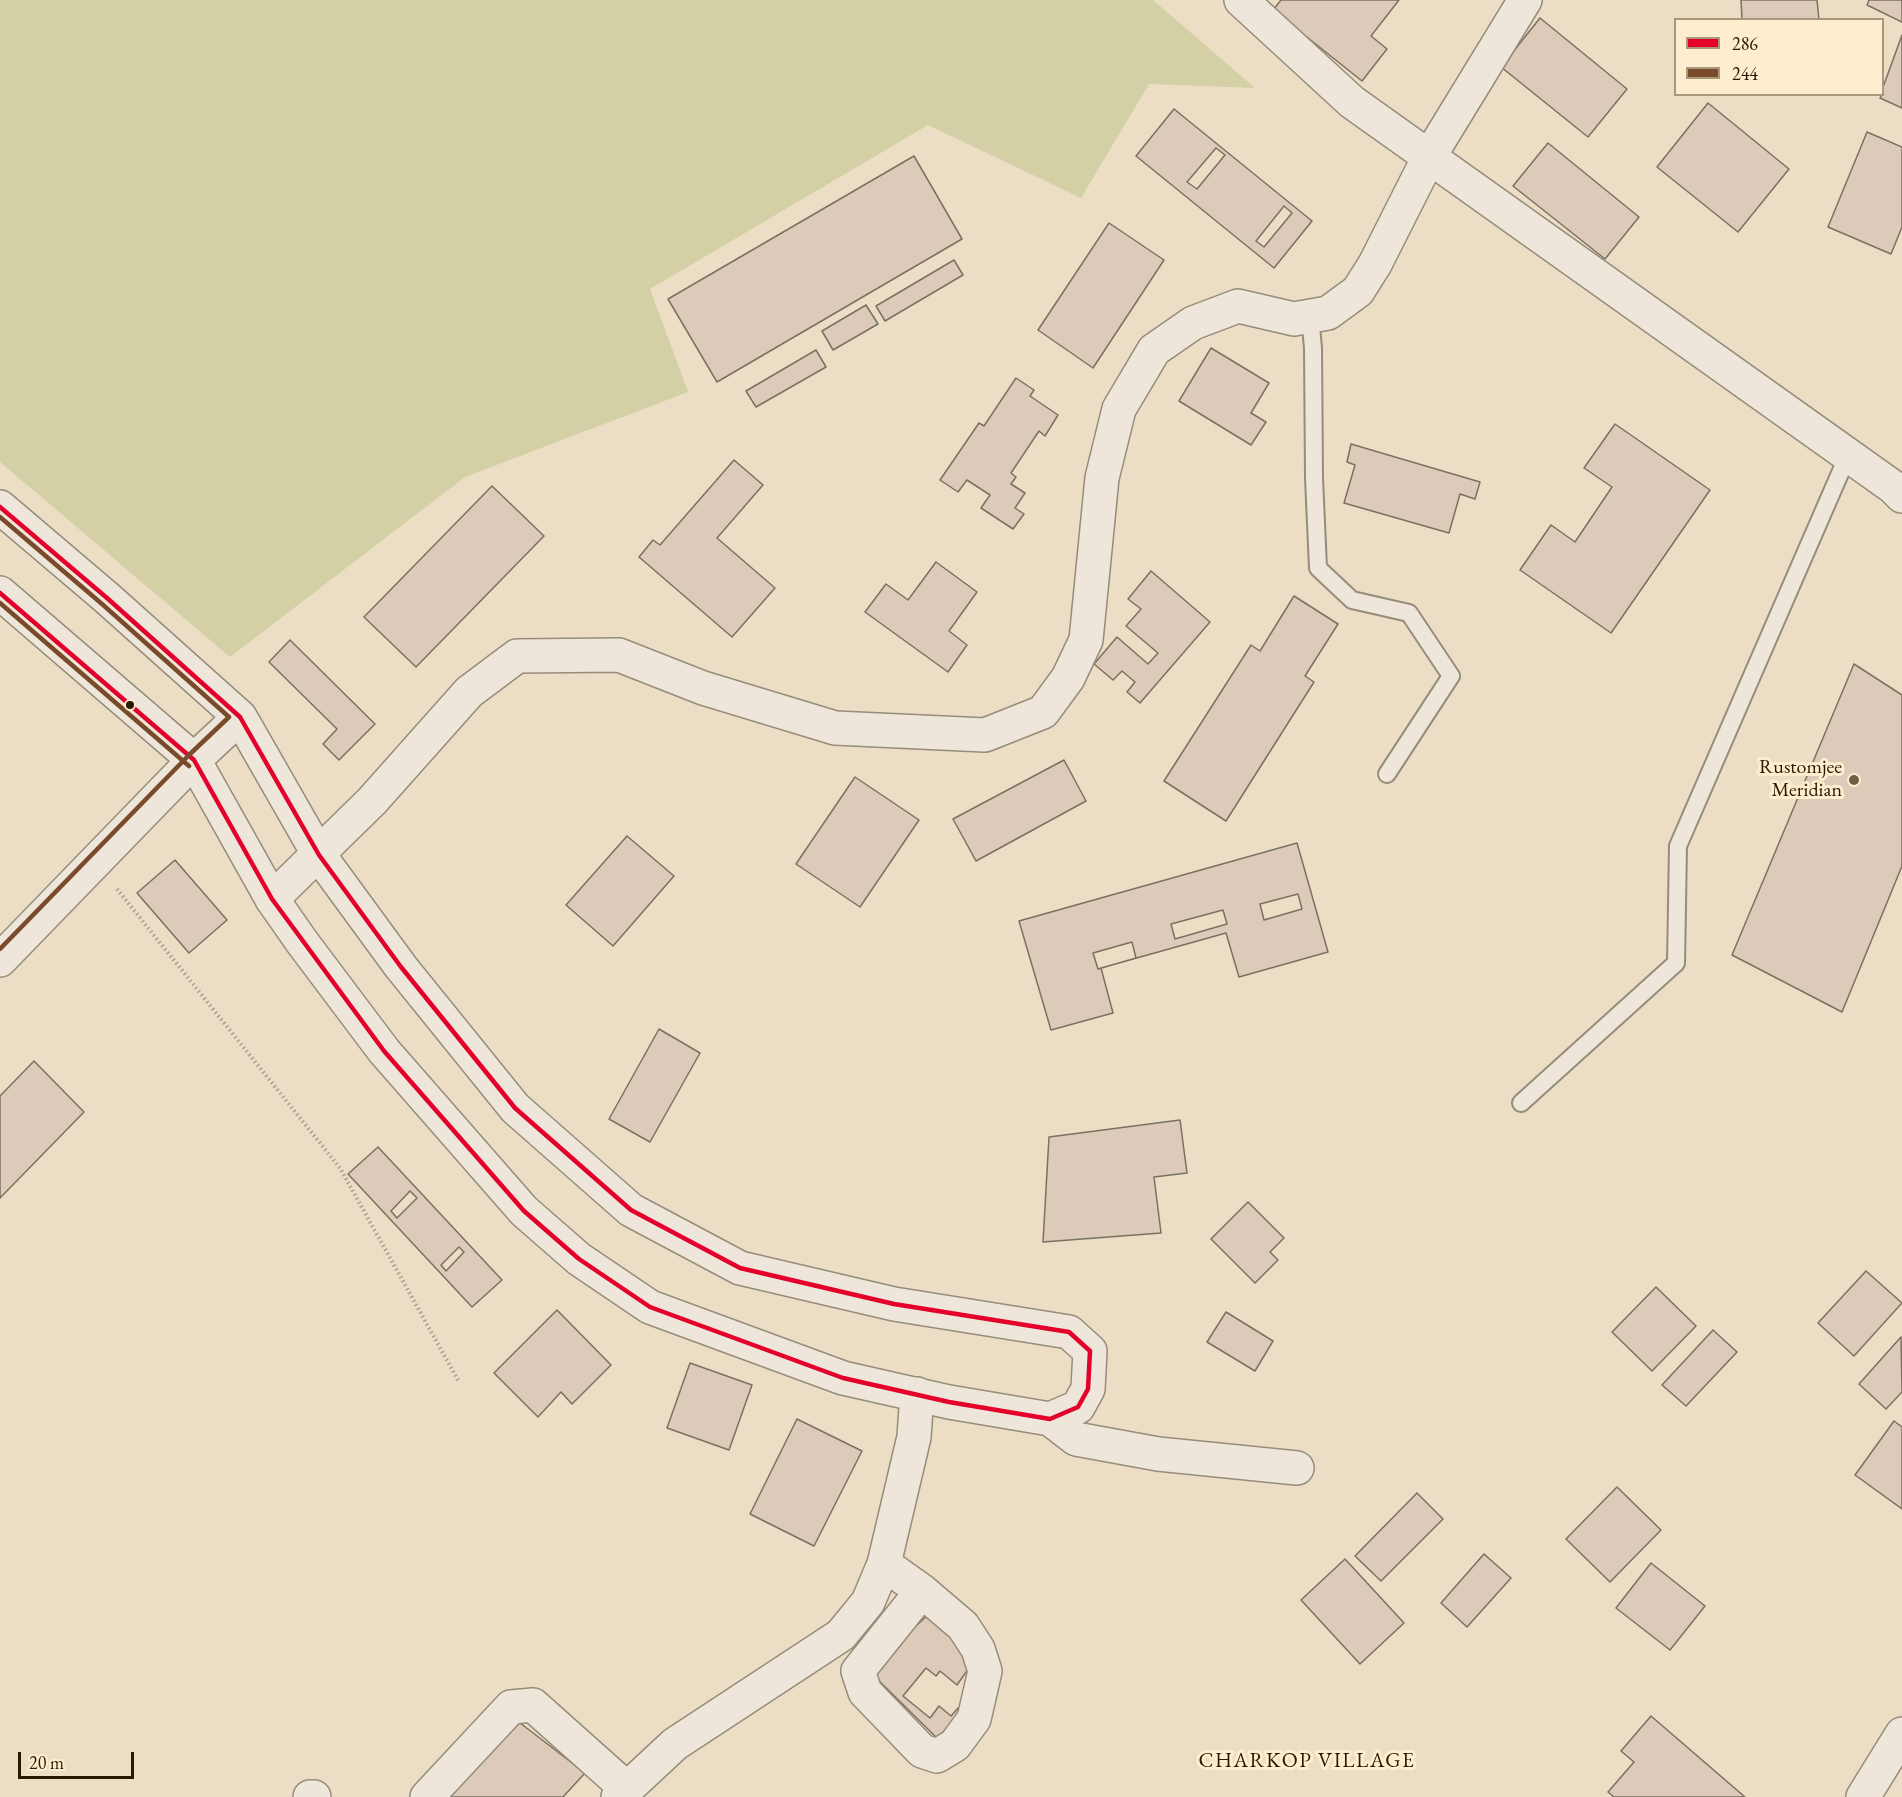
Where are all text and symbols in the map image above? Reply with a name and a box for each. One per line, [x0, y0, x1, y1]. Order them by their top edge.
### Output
legend [1674, 18, 1884, 96]
text: 286 [1732, 32, 1758, 55]
text: 244 [1732, 62, 1758, 85]
unlabelled marker [124, 699, 136, 711]
place label: Rustomjee Meridian [1759, 756, 1842, 803]
marker: Rustomjee Meridian [1847, 773, 1861, 787]
scale bar [21, 1740, 136, 1778]
district label: CHARKOP VILLAGE [1199, 1748, 1415, 1774]
text: 20 m [29, 1751, 64, 1774]

